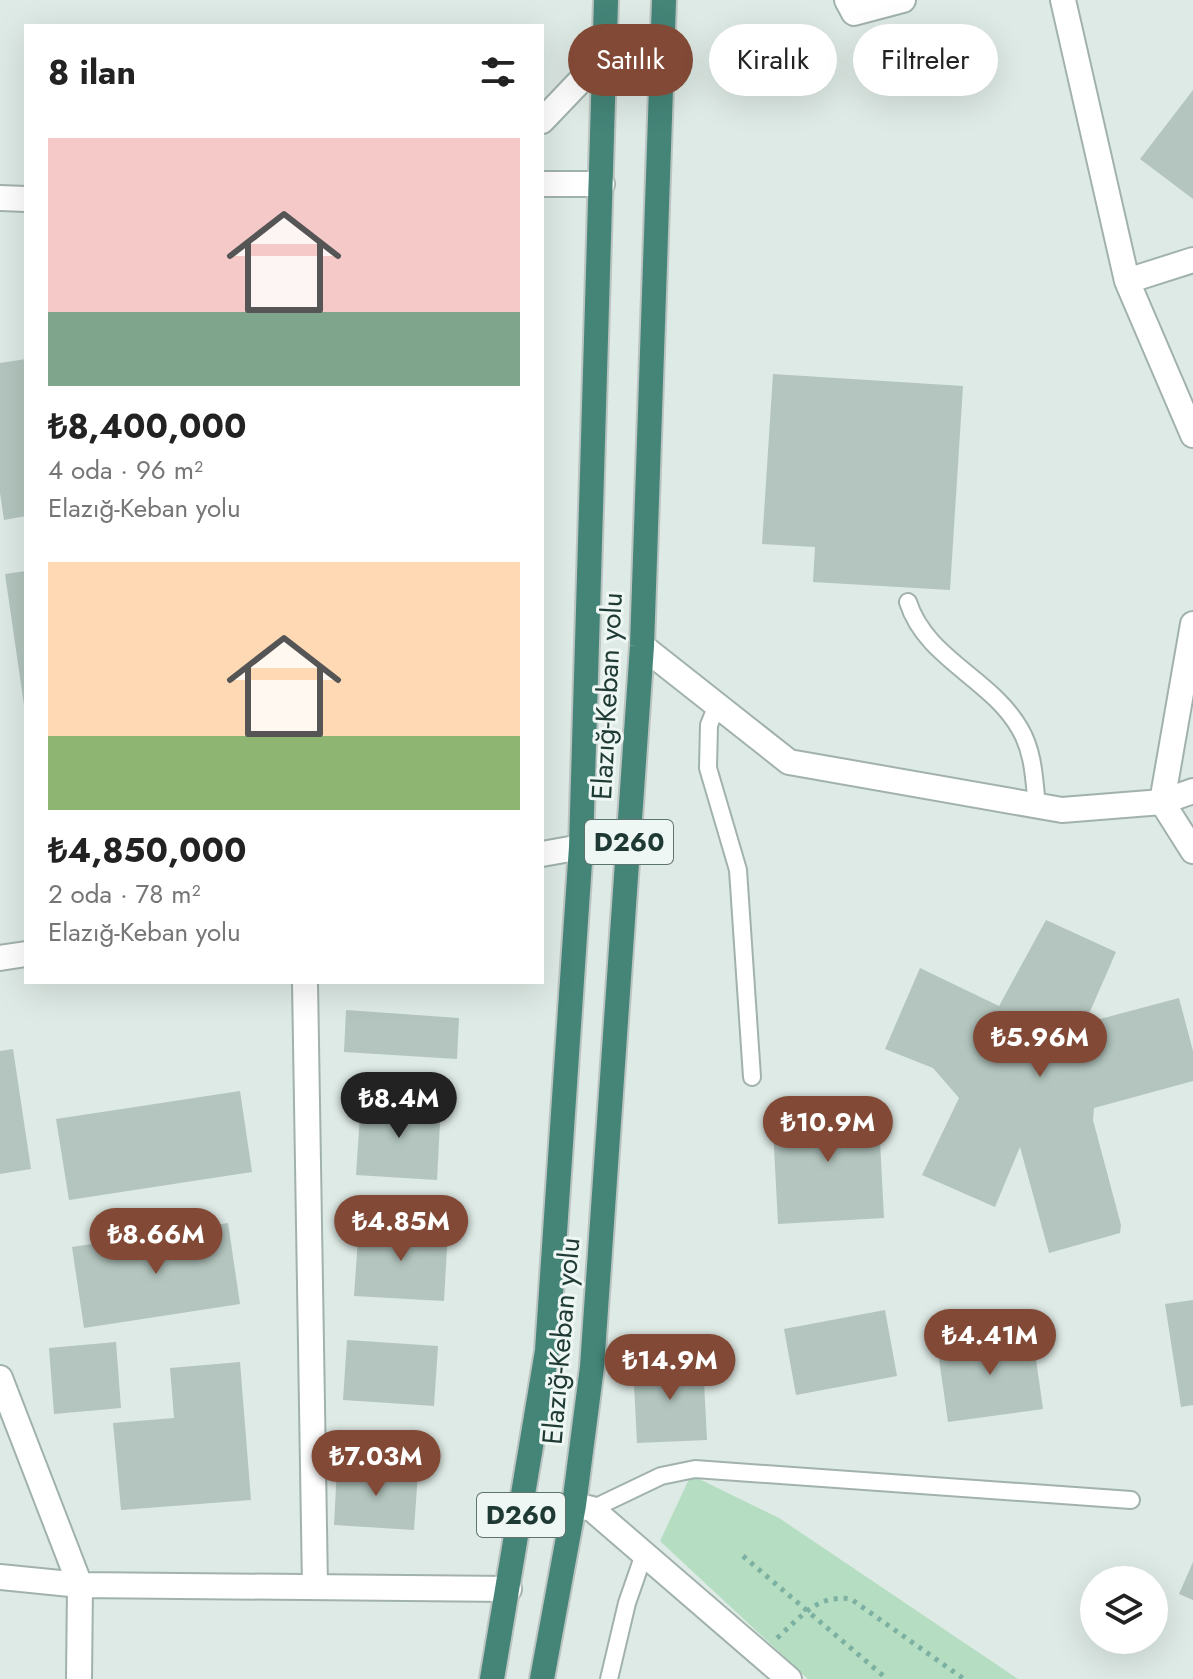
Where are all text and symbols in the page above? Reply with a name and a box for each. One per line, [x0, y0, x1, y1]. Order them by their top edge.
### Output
chip: Satılık [568, 24, 693, 96]
chip: Kiralık [709, 24, 837, 96]
chip: Filtreler [853, 24, 998, 96]
text: 8 ilan [48, 48, 136, 97]
icon: filters [476, 50, 520, 94]
icon: home [212, 190, 356, 334]
text: ₺8,400,000 [48, 402, 247, 451]
text: 4 oda · 96 m² [48, 451, 203, 489]
text: Elazığ-Keban yolu [48, 489, 241, 527]
street label: Elazığ-Keban yolu [581, 591, 633, 801]
icon: home [212, 614, 356, 758]
road number: D260 [585, 820, 673, 864]
text: ₺4,850,000 [48, 826, 247, 875]
text: 2 oda · 78 m² [48, 875, 200, 913]
text: Elazığ-Keban yolu [48, 913, 241, 951]
pin: ₺5.96M [975, 1011, 1105, 1079]
text: ₺5.96M [991, 1018, 1089, 1056]
pin: ₺8.4M [343, 1072, 455, 1140]
text: ₺8.4M [359, 1079, 439, 1117]
pin: ₺10.9M [763, 1096, 893, 1164]
text: ₺10.9M [781, 1103, 875, 1141]
pin: ₺4.85M [336, 1195, 466, 1263]
text: ₺4.85M [352, 1202, 450, 1240]
pin: ₺8.66M [91, 1208, 221, 1276]
text: ₺8.66M [107, 1215, 205, 1253]
street label: Elazığ-Keban yolu [532, 1236, 590, 1446]
pin: ₺4.41M [925, 1309, 1055, 1377]
text: ₺4.41M [942, 1316, 1038, 1354]
pin: ₺14.9M [605, 1334, 735, 1402]
text: ₺14.9M [622, 1341, 718, 1379]
pin: ₺7.03M [311, 1430, 441, 1498]
text: ₺7.03M [330, 1437, 422, 1475]
road number: D260 [477, 1493, 565, 1537]
map controls [1080, 1566, 1168, 1654]
button: layers [1080, 1566, 1168, 1654]

